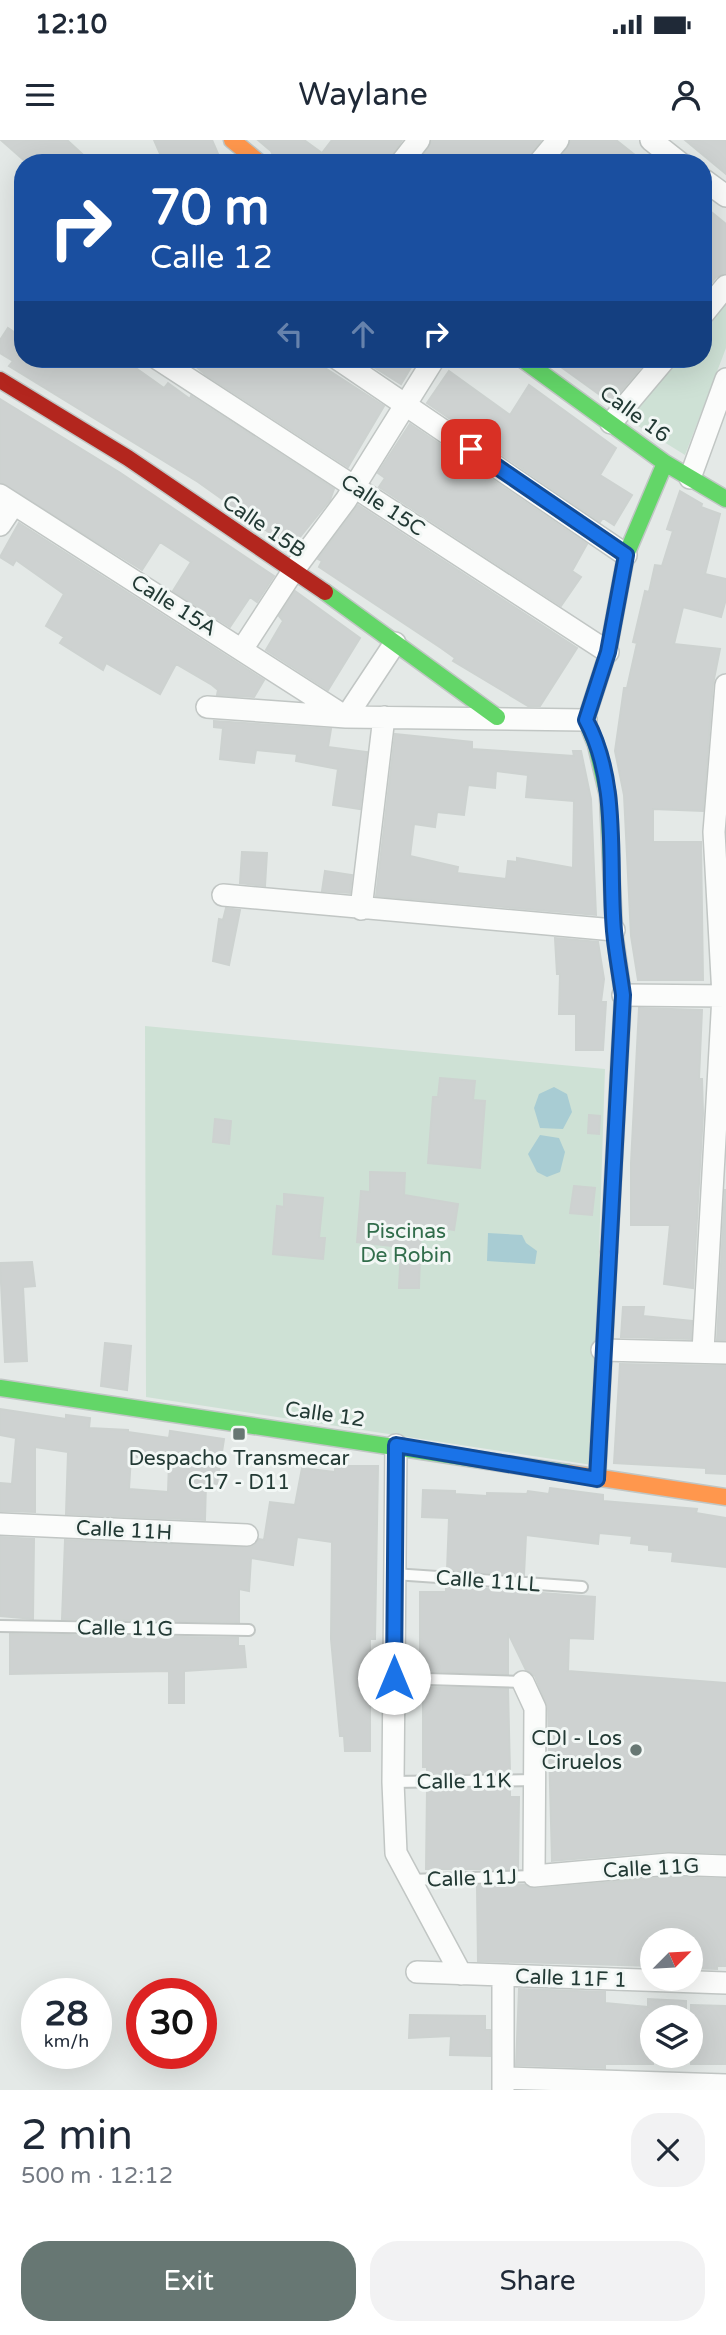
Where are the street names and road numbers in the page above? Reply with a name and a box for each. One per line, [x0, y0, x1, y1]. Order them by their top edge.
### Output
street label: Calle 16 [595, 381, 675, 448]
street label: Calle 15C [336, 469, 429, 542]
street label: Calle 15B [217, 489, 310, 563]
street label: Calle 15A [126, 569, 221, 642]
street label: Calle 12 [283, 1397, 367, 1432]
street label: Calle 11H [75, 1515, 173, 1546]
street label: Calle 11LL [435, 1565, 541, 1598]
street label: Calle 11G [77, 1615, 173, 1642]
street label: Calle 11K [416, 1768, 512, 1795]
street label: Calle 11G [602, 1853, 700, 1884]
street label: Calle 11J [426, 1864, 518, 1893]
street label: Calle 11F 1 [515, 1964, 627, 1993]

